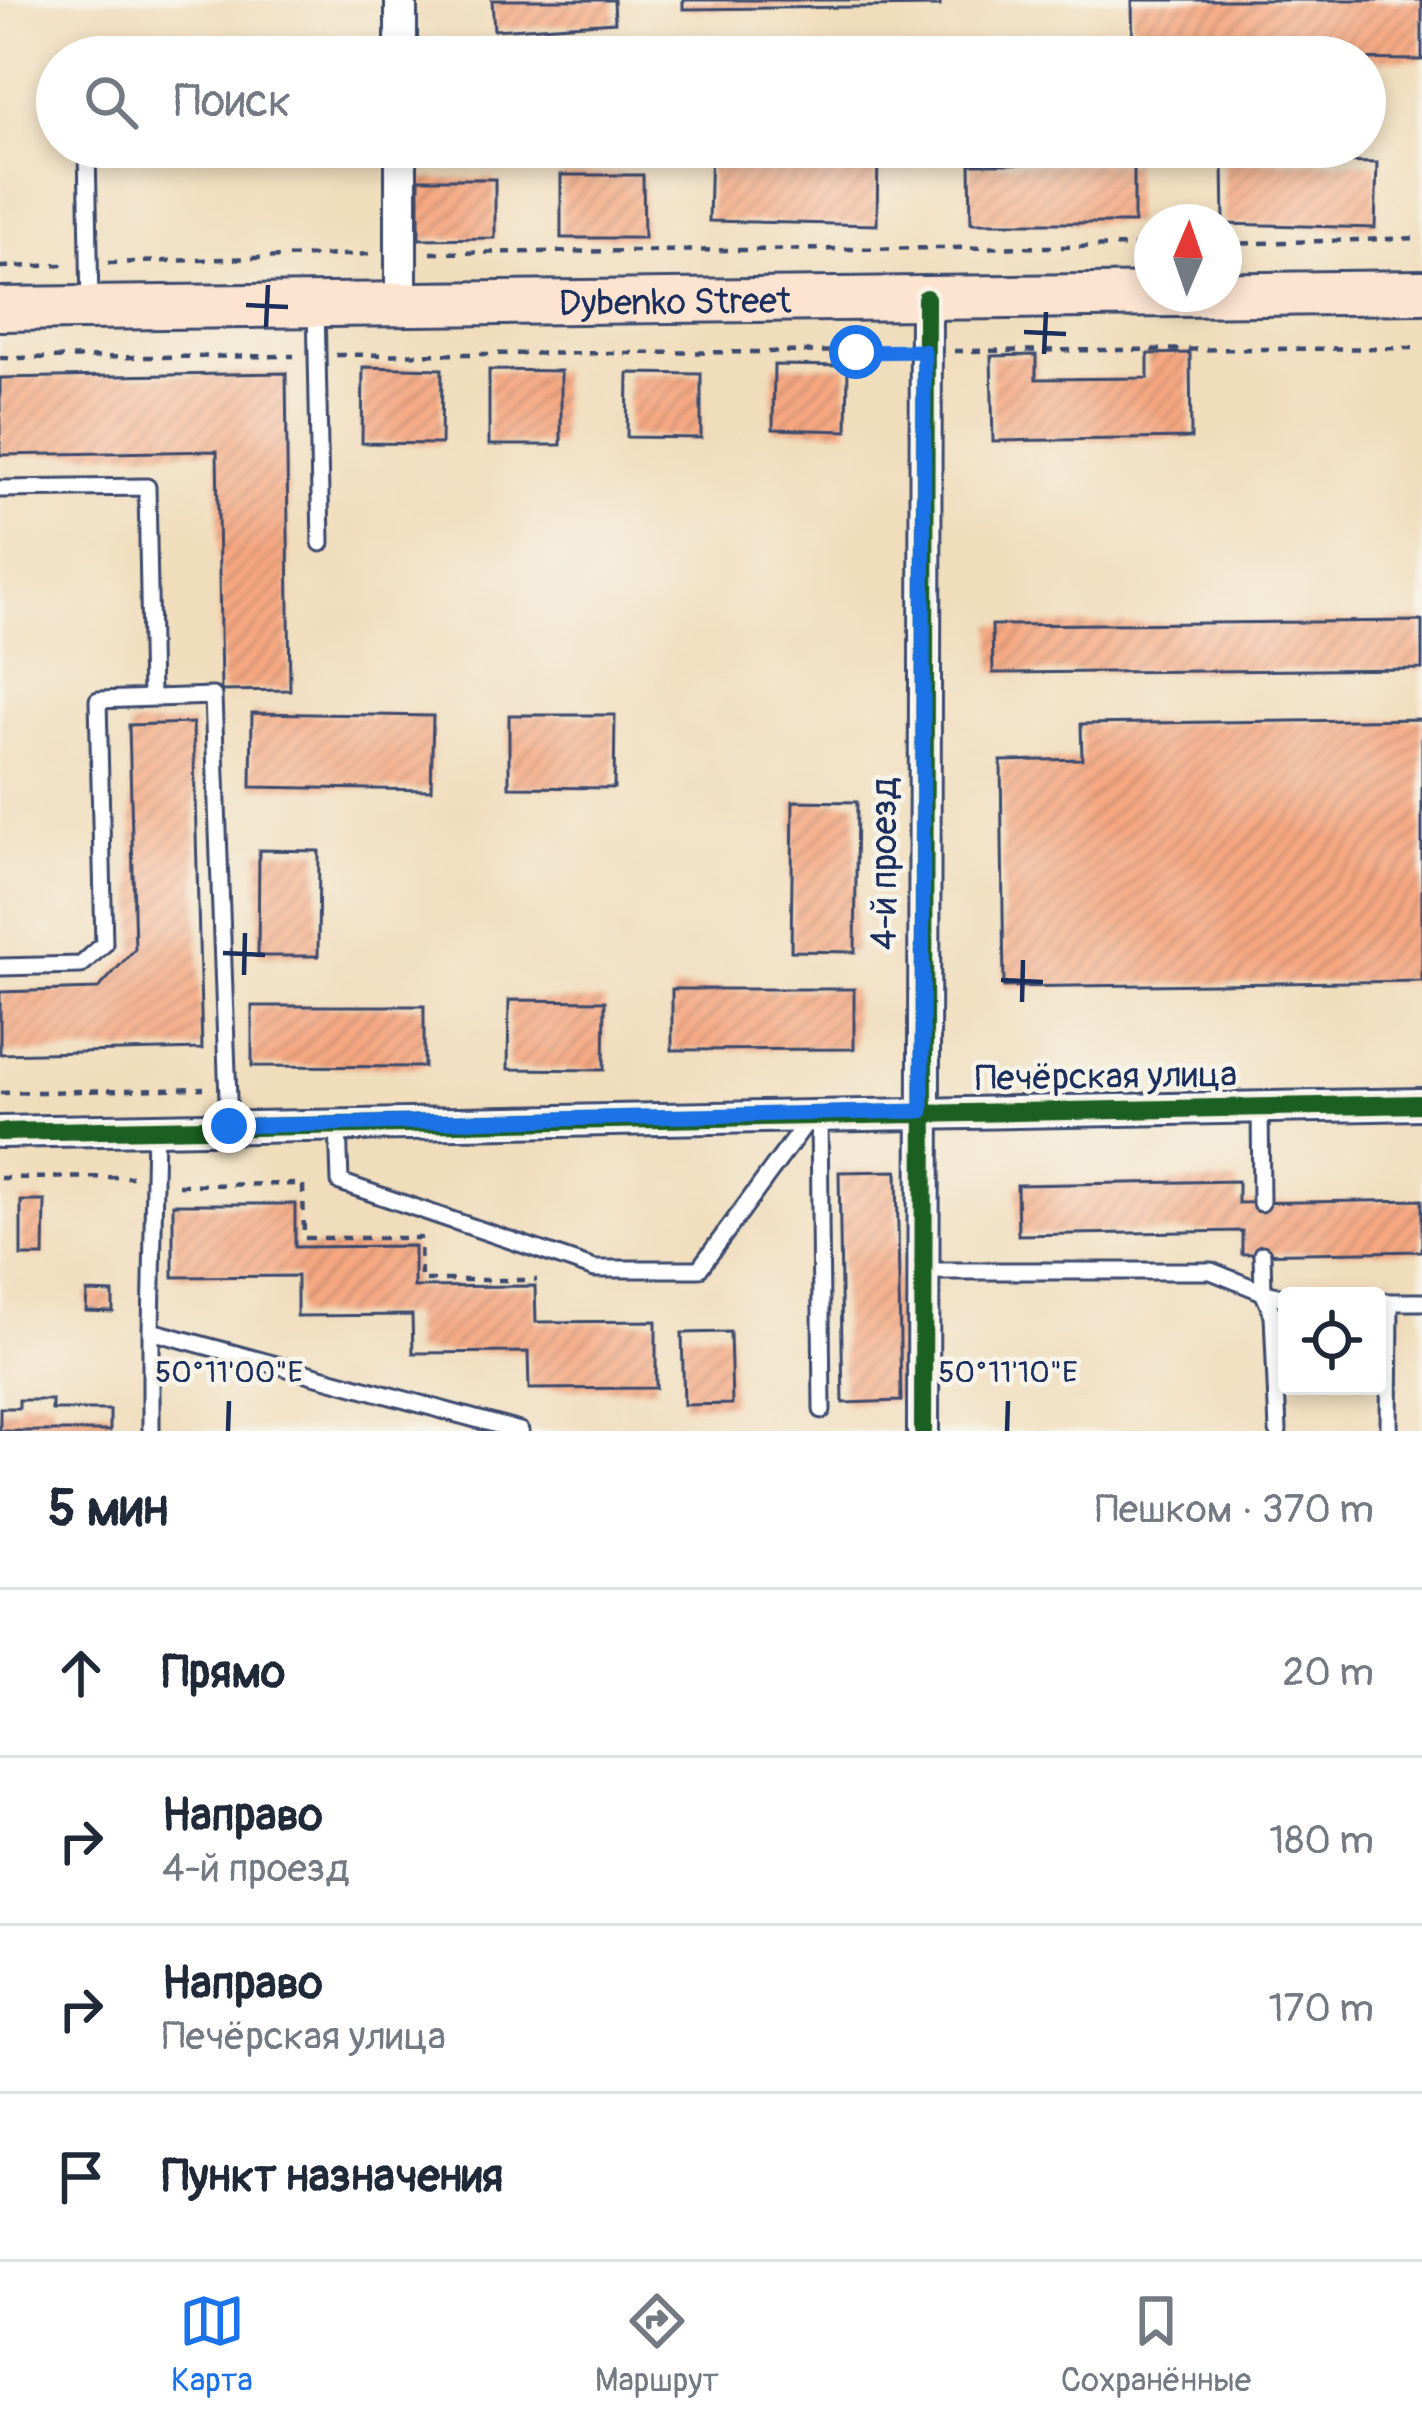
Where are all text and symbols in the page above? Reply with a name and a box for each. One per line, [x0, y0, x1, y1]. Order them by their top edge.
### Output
search box [36, 36, 1386, 168]
icon: search [78, 69, 144, 135]
text: Поиск [174, 74, 291, 130]
north arrow [1134, 204, 1242, 312]
street label: Dybenko Street [558, 279, 792, 326]
route start [829, 325, 883, 379]
street label: 4-й проезд [862, 777, 907, 950]
street label: Печёрская улица [975, 1052, 1237, 1101]
route end [202, 1099, 256, 1153]
map controls [1278, 1287, 1386, 1395]
button: locate [1278, 1287, 1386, 1395]
text: 50°11'00"E [155, 1354, 303, 1391]
text: 50°11'10"E [938, 1354, 1078, 1391]
text: 5 мин [48, 1477, 168, 1541]
text: Пешком · 370 m [1095, 1485, 1374, 1534]
icon: ahead [48, 1640, 114, 1706]
text: Прямо [162, 1645, 285, 1701]
text: 20 m [1282, 1648, 1374, 1697]
text: Направо [162, 1788, 323, 1844]
icon: right [48, 1808, 114, 1874]
text: 180 m [1269, 1816, 1374, 1865]
text: 4-й проезд [162, 1844, 349, 1893]
text: Направо [162, 1956, 323, 2012]
icon: right [48, 1976, 114, 2042]
text: 170 m [1268, 1984, 1374, 2033]
text: Печёрская улица [162, 2012, 446, 2061]
icon: arrive [48, 2144, 114, 2210]
text: Пункт назначения [162, 2149, 503, 2205]
tab: Карта [171, 2288, 253, 2401]
tab: Маршрут [595, 2288, 719, 2401]
tab: Сохранённые [1061, 2288, 1251, 2401]

